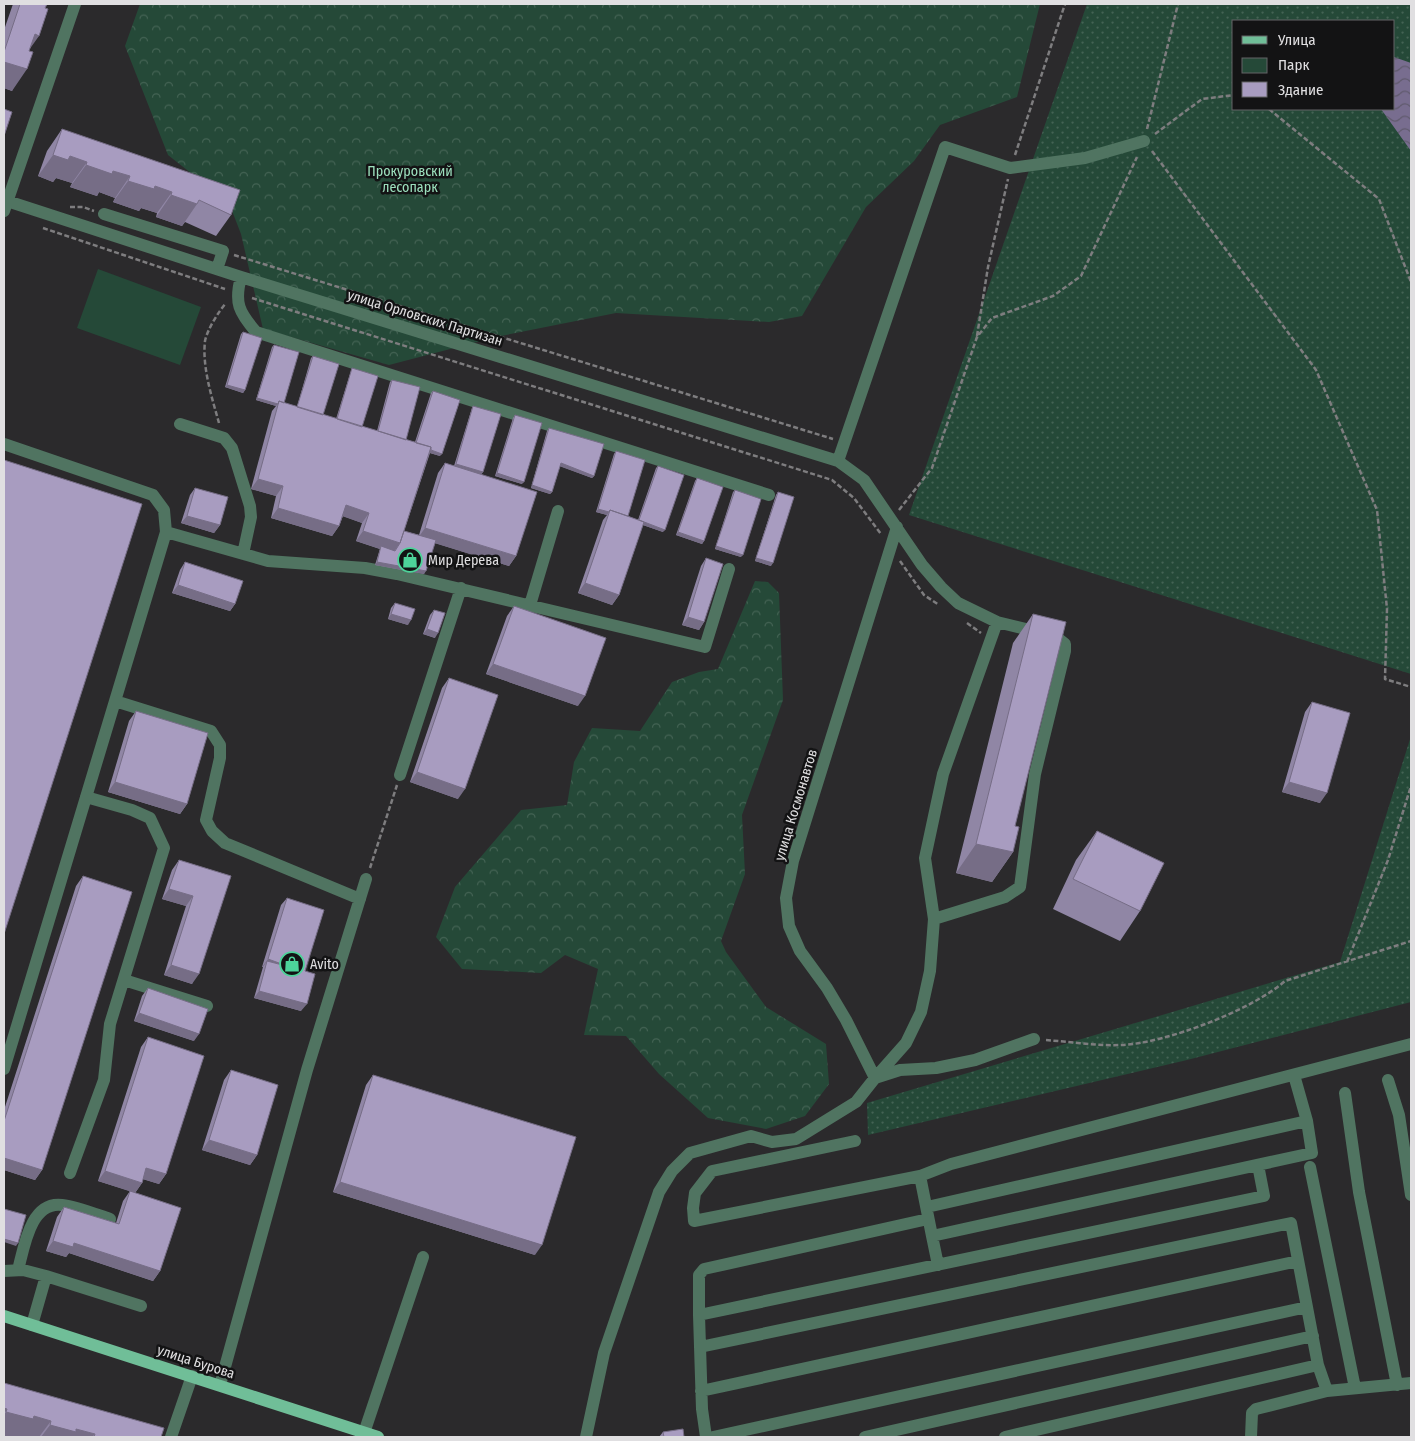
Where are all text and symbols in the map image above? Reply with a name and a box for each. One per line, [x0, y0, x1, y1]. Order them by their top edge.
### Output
legend [1232, 20, 1395, 110]
text: Улица [1277, 31, 1316, 49]
text: Парк [1278, 56, 1309, 74]
text: Здание [1278, 81, 1324, 99]
park label: Прокуровский лесопарк [367, 163, 453, 196]
street label: улица Орловских Партизан [345, 286, 505, 350]
shop icon: Мир Дерева [397, 547, 423, 573]
place label: Мир Дерева [428, 552, 499, 569]
street label: улица Космонавтов [771, 747, 821, 863]
shop icon: Avito [279, 951, 305, 977]
place label: Avito [310, 956, 339, 973]
street label: улица Бурова [155, 1341, 237, 1383]

